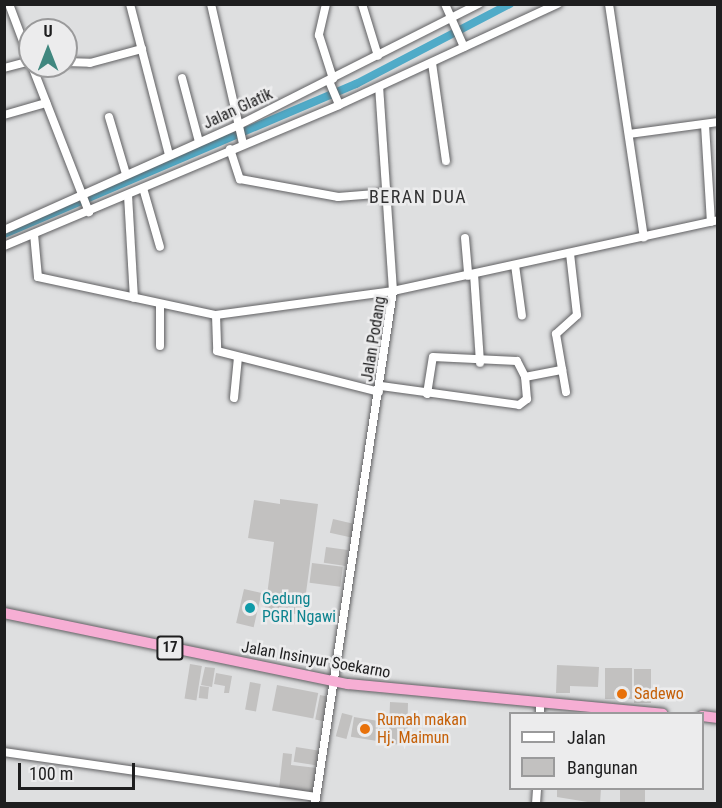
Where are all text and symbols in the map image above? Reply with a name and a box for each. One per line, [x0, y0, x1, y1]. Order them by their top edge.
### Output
north arrow [18, 18, 78, 78]
text: U [43, 22, 53, 41]
street label: Jalan Glatik [200, 85, 276, 133]
district label: BERAN DUA [369, 186, 467, 208]
street label: Jalan Podang [358, 295, 390, 383]
place label: Gedung PGRI Ngawi [262, 589, 336, 627]
marker: Gedung PGRI Ngawi [243, 601, 257, 615]
road number: 17 [155, 636, 185, 660]
street label: Jalan Insinyur Soekarno [240, 637, 392, 683]
place label: Sadewo [634, 684, 684, 704]
marker: Sadewo [615, 687, 629, 701]
place label: Rumah makan Hj. Maimun [377, 710, 467, 748]
legend [509, 712, 704, 790]
marker: Rumah makan Hj. Maimun [358, 722, 372, 736]
text: Jalan [567, 727, 606, 748]
scale bar [21, 751, 138, 789]
text: Bangunan [567, 757, 638, 778]
text: 100 m [29, 763, 73, 784]

